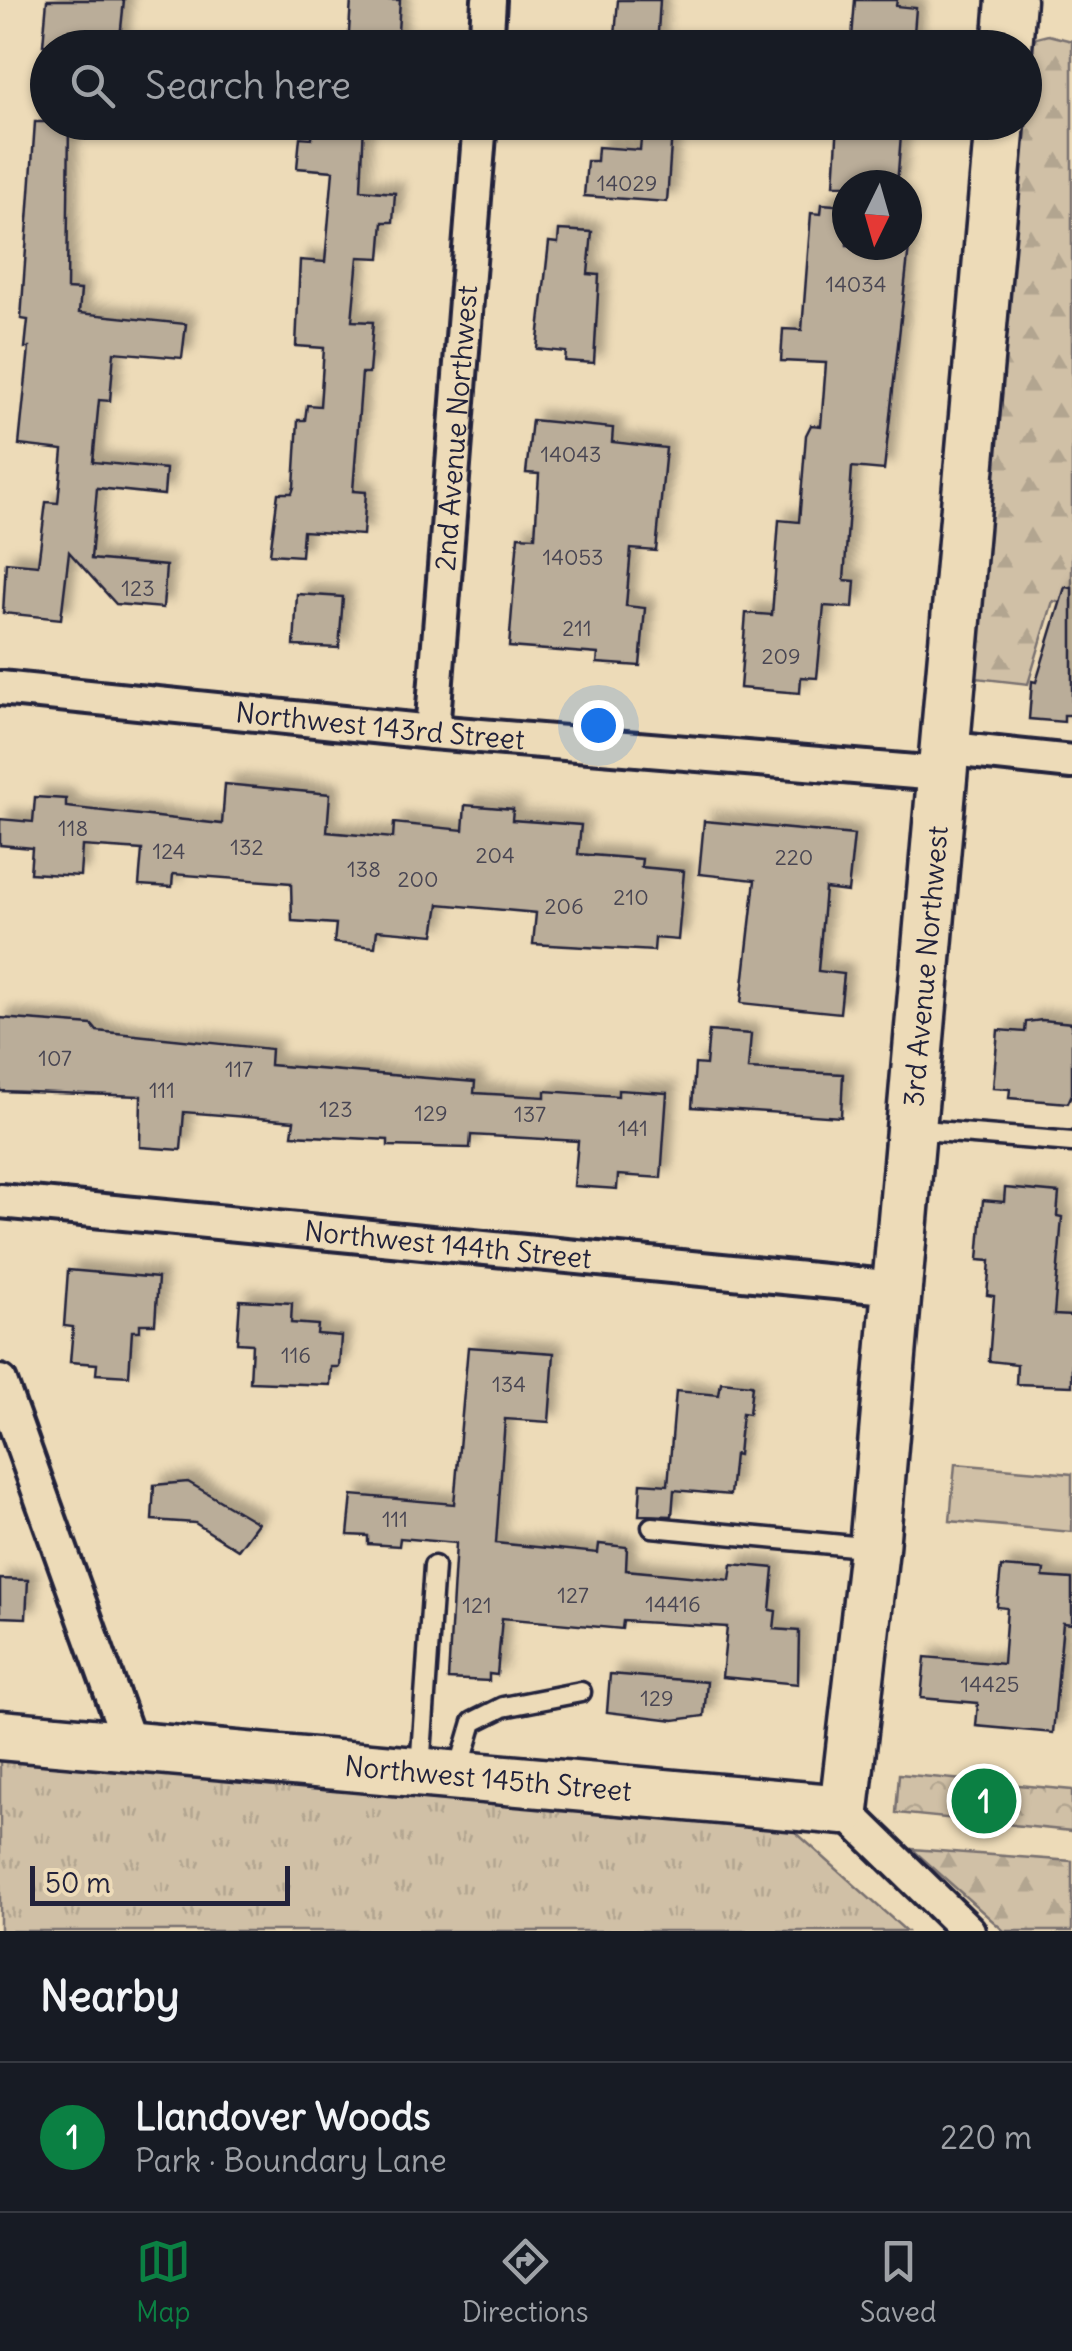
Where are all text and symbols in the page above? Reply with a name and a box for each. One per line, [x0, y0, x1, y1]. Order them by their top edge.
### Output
search box [30, 30, 1042, 140]
icon: search [65, 58, 120, 113]
text: Search here [145, 62, 351, 109]
house number: 14029 [597, 169, 657, 197]
north arrow [832, 170, 922, 260]
house number: 14034 [825, 270, 887, 298]
street label: 2nd Avenue Northwest [427, 284, 485, 572]
house number: 14043 [540, 440, 602, 468]
house number: 14053 [542, 543, 604, 571]
house number: 123 [121, 574, 155, 602]
house number: 211 [562, 614, 592, 642]
house number: 209 [761, 642, 801, 670]
street label: Northwest 143rd Street [234, 694, 526, 758]
your location [573, 700, 624, 751]
house number: 118 [58, 814, 88, 842]
street label: 3rd Avenue Northwest [895, 824, 956, 1108]
house number: 132 [230, 833, 264, 861]
house number: 124 [152, 837, 186, 865]
house number: 204 [475, 841, 515, 869]
house number: 220 [775, 843, 813, 871]
house number: 138 [347, 855, 381, 883]
house number: 200 [397, 865, 439, 893]
house number: 210 [613, 883, 649, 911]
house number: 206 [544, 892, 584, 920]
house number: 107 [38, 1044, 72, 1072]
house number: 117 [225, 1055, 253, 1083]
house number: 111 [149, 1076, 175, 1104]
house number: 123 [319, 1095, 353, 1123]
house number: 129 [414, 1099, 448, 1127]
house number: 137 [514, 1100, 546, 1128]
house number: 141 [618, 1114, 648, 1142]
street label: Northwest 144th Street [303, 1213, 593, 1276]
house number: 116 [281, 1341, 311, 1369]
house number: 134 [492, 1370, 526, 1398]
house number: 111 [382, 1505, 408, 1533]
house number: 127 [557, 1581, 589, 1609]
house number: 14416 [645, 1590, 701, 1618]
house number: 121 [462, 1591, 492, 1619]
house number: 14425 [961, 1670, 1019, 1698]
house number: 129 [640, 1684, 674, 1712]
street label: Northwest 145th Street [343, 1748, 633, 1809]
pin: 1 [952, 1764, 1016, 1838]
scale bar [30, 1861, 290, 1906]
text: 50 m [45, 1865, 111, 1901]
text: Nearby [40, 1970, 179, 2022]
text: Llandover Woods [135, 2093, 431, 2140]
text: 1 [66, 2117, 79, 2158]
text: 220 m [940, 2117, 1032, 2158]
text: Park · Boundary Lane [135, 2140, 447, 2181]
tab: Map [136, 2234, 191, 2330]
tab: Directions [462, 2234, 588, 2330]
tab: Saved [860, 2234, 936, 2330]

